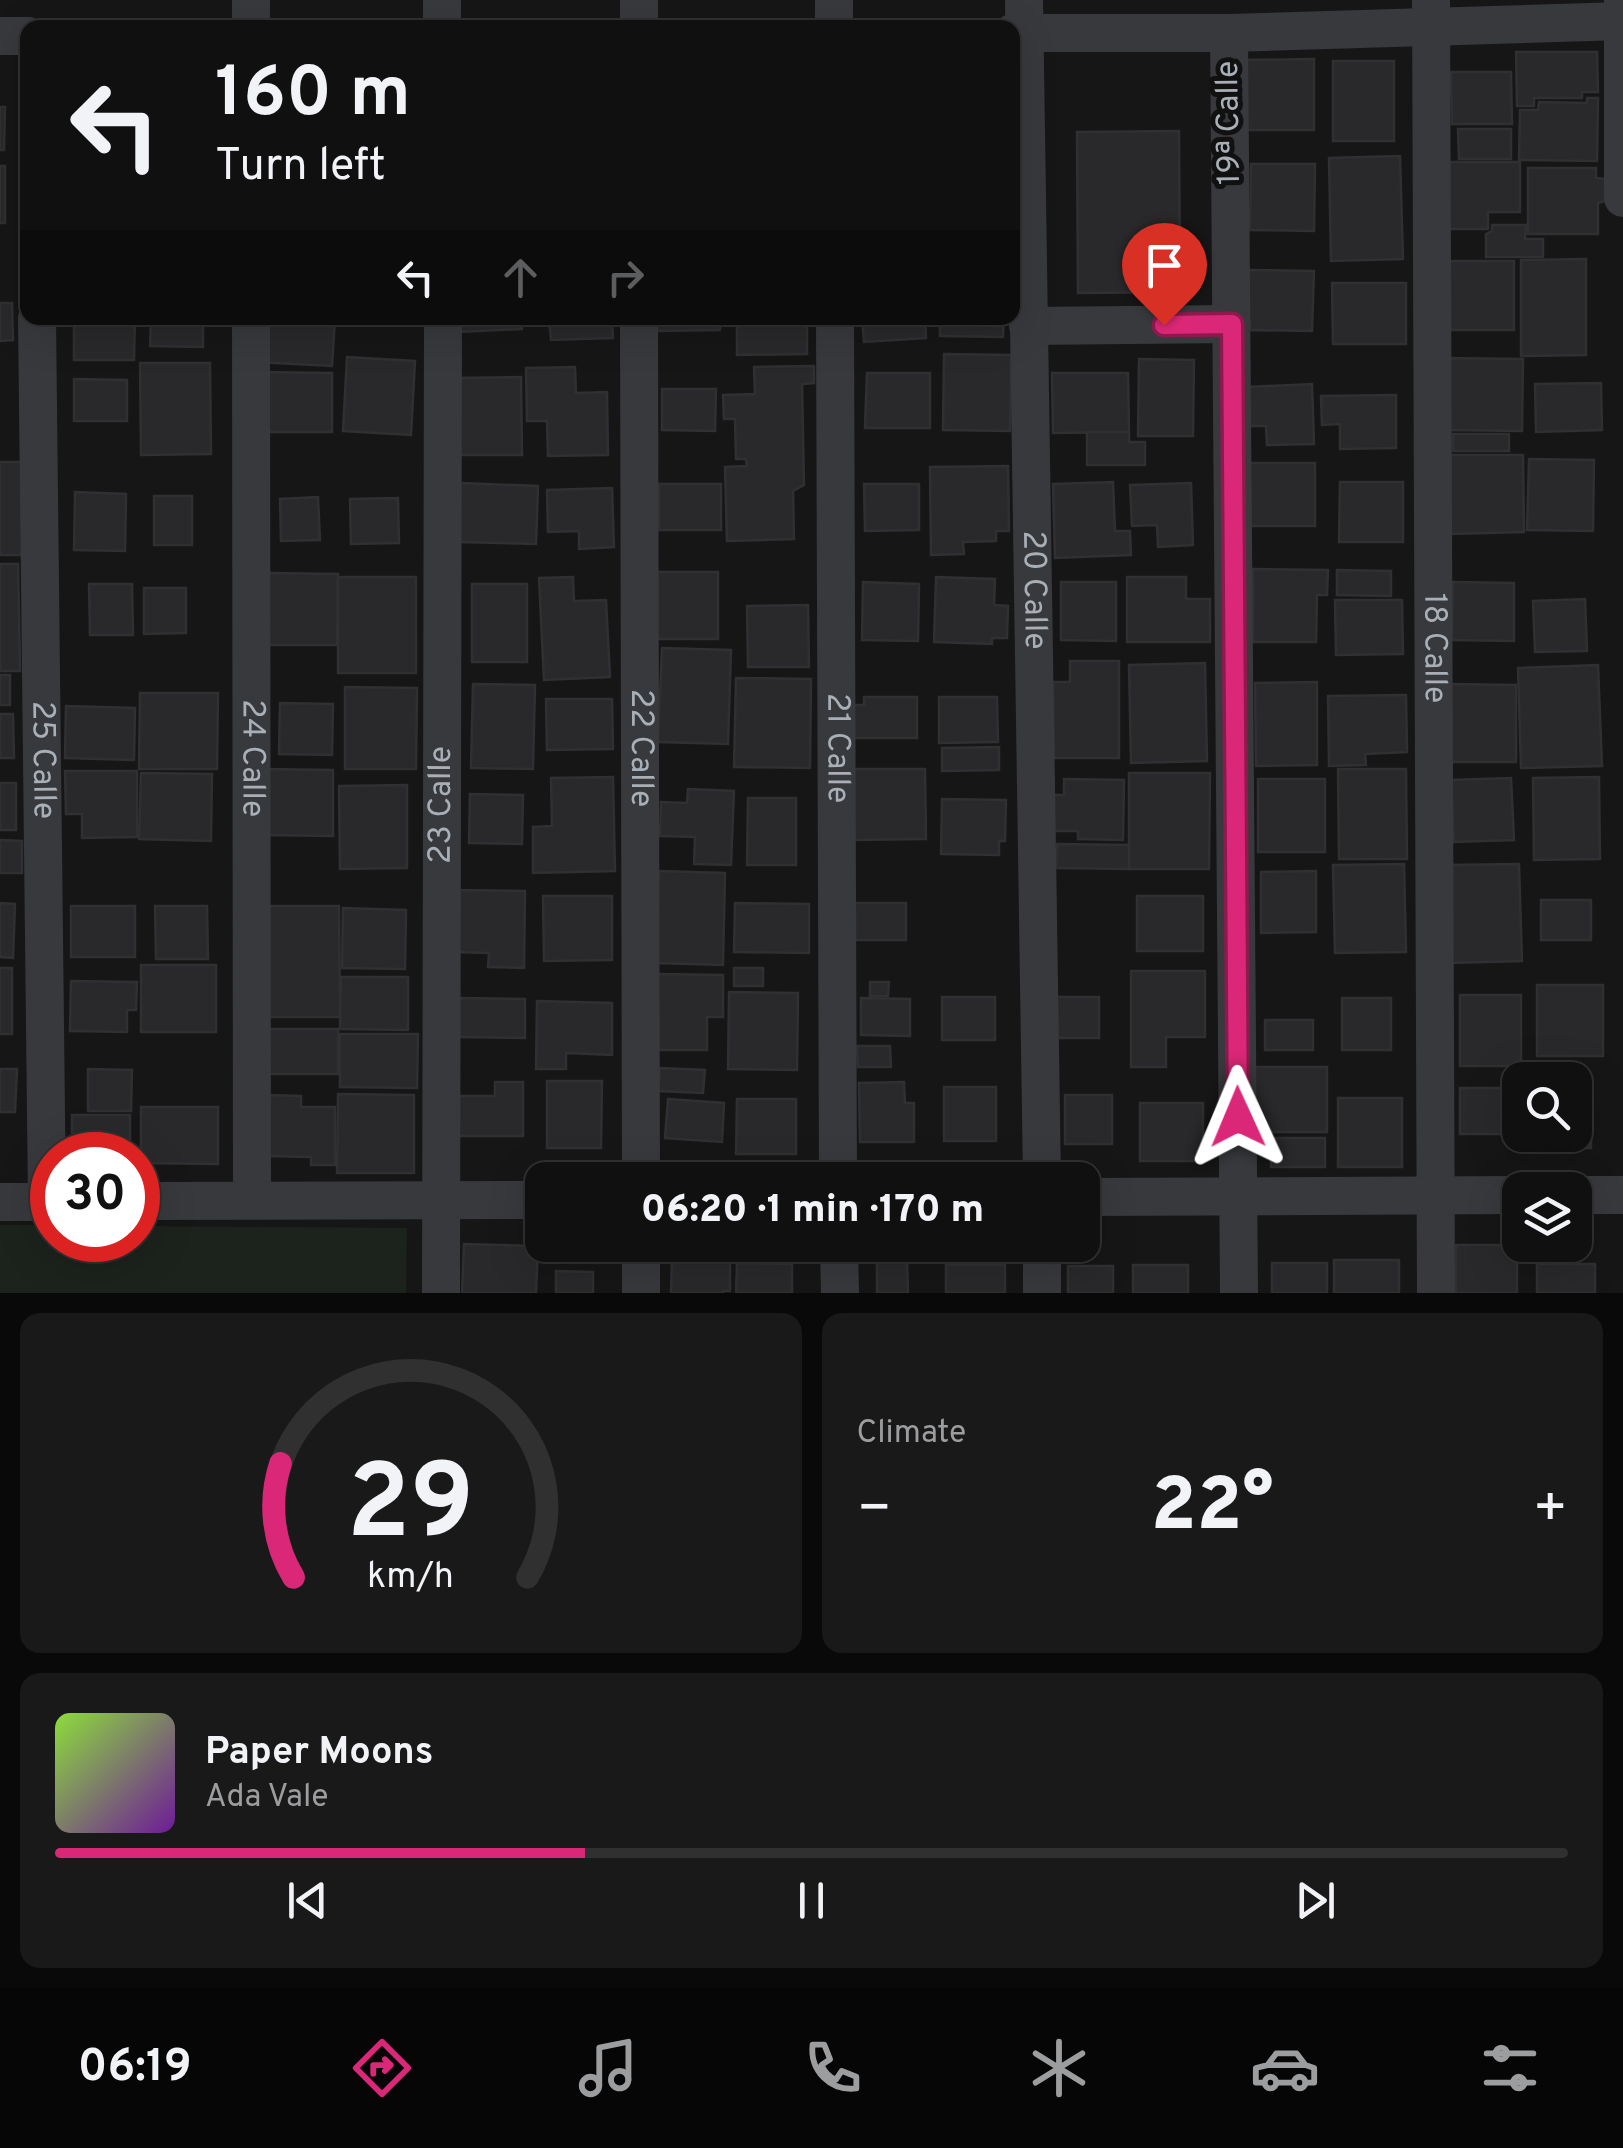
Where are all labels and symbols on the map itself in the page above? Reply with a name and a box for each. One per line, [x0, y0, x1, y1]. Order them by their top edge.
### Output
street label: 19ª Calle [1209, 60, 1251, 186]
pin [1122, 223, 1207, 326]
street label: 20 Calle [1012, 530, 1054, 650]
street label: 18 Calle [1413, 593, 1454, 703]
street label: 22 Calle [620, 689, 660, 807]
street label: 21 Calle [816, 693, 857, 803]
street label: 24 Calle [231, 699, 272, 817]
street label: 25 Calle [21, 700, 63, 819]
street label: 23 Calle [422, 746, 462, 864]
position arrow [1186, 1065, 1290, 1169]
speed limit sign: 30 [30, 1132, 160, 1262]

